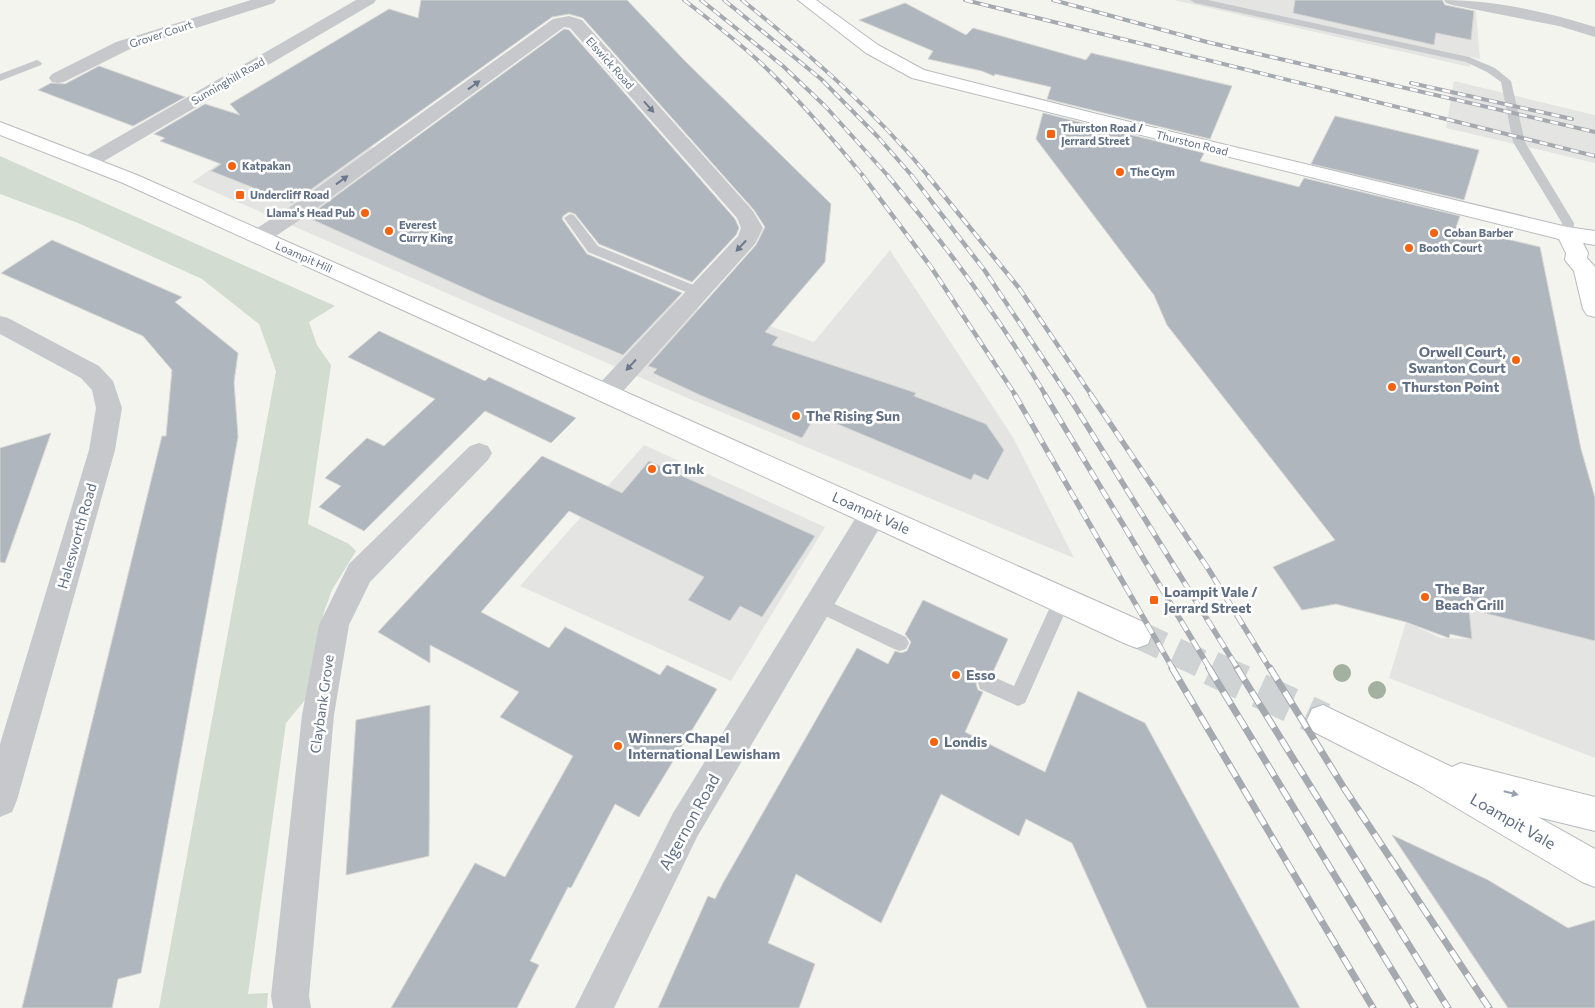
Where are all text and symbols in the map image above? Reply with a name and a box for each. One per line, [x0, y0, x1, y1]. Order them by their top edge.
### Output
street label: Grover Court [128, 17, 194, 50]
street label: Elswick Road [584, 34, 637, 91]
street label: Sunninghill Road [189, 54, 267, 107]
one-way arrow [467, 79, 480, 90]
one-way arrow [644, 101, 655, 114]
place label: Thurston Road / Jerrard Street [1061, 121, 1143, 148]
street label: Thurston Road [1155, 127, 1229, 158]
marker: Thurston Road / Jerrard Street [1045, 128, 1057, 140]
place label: Katpakan [242, 159, 291, 172]
marker: Katpakan [226, 160, 238, 172]
place label: The Gym [1130, 165, 1175, 178]
marker: The Gym [1114, 166, 1126, 178]
one-way arrow [335, 175, 349, 185]
place label: Undercliff Road [250, 188, 329, 201]
marker: Undercliff Road [234, 189, 246, 201]
place label: Llama's Head Pub [266, 206, 355, 219]
marker: Llama's Head Pub [359, 207, 371, 219]
place label: Everest Curry King [399, 218, 453, 244]
marker: Everest Curry King [383, 225, 395, 237]
place label: Coban Barber [1444, 226, 1514, 239]
marker: Coban Barber [1428, 227, 1440, 239]
street label: Loampit Hill [274, 238, 335, 275]
one-way arrow [735, 239, 747, 251]
place label: Booth Court [1419, 241, 1482, 254]
marker: Booth Court [1403, 242, 1415, 254]
place label: Orwell Court, Swanton Court [1408, 343, 1506, 376]
marker: Orwell Court, Swanton Court [1510, 354, 1522, 366]
one-way arrow [625, 359, 637, 371]
place label: Thurston Point [1402, 378, 1499, 395]
marker: Thurston Point [1386, 381, 1398, 393]
place label: The Rising Sun [806, 407, 900, 424]
marker: The Rising Sun [790, 410, 802, 422]
place label: GT Ink [662, 460, 704, 477]
marker: GT Ink [646, 463, 658, 475]
street label: Halesworth Road [53, 481, 100, 591]
street label: Loampit Vale [830, 488, 913, 537]
place label: The Bar Beach Grill [1435, 580, 1504, 613]
place label: Loampit Vale / Jerrard Street [1164, 583, 1258, 616]
marker: The Bar Beach Grill [1419, 591, 1431, 603]
marker: Loampit Vale / Jerrard Street [1148, 594, 1160, 606]
street label: Claybank Grove [306, 653, 337, 754]
place label: Esso [966, 666, 996, 683]
marker: Esso [950, 669, 962, 681]
place label: Winners Chapel International Lewisham [628, 729, 780, 762]
place label: Londis [944, 733, 988, 750]
marker: Londis [928, 736, 940, 748]
marker: Winners Chapel International Lewisham [612, 740, 624, 752]
street label: Algernon Road [654, 770, 723, 873]
street label: Loampit Vale [1467, 789, 1559, 853]
one-way arrow [1504, 789, 1519, 797]

